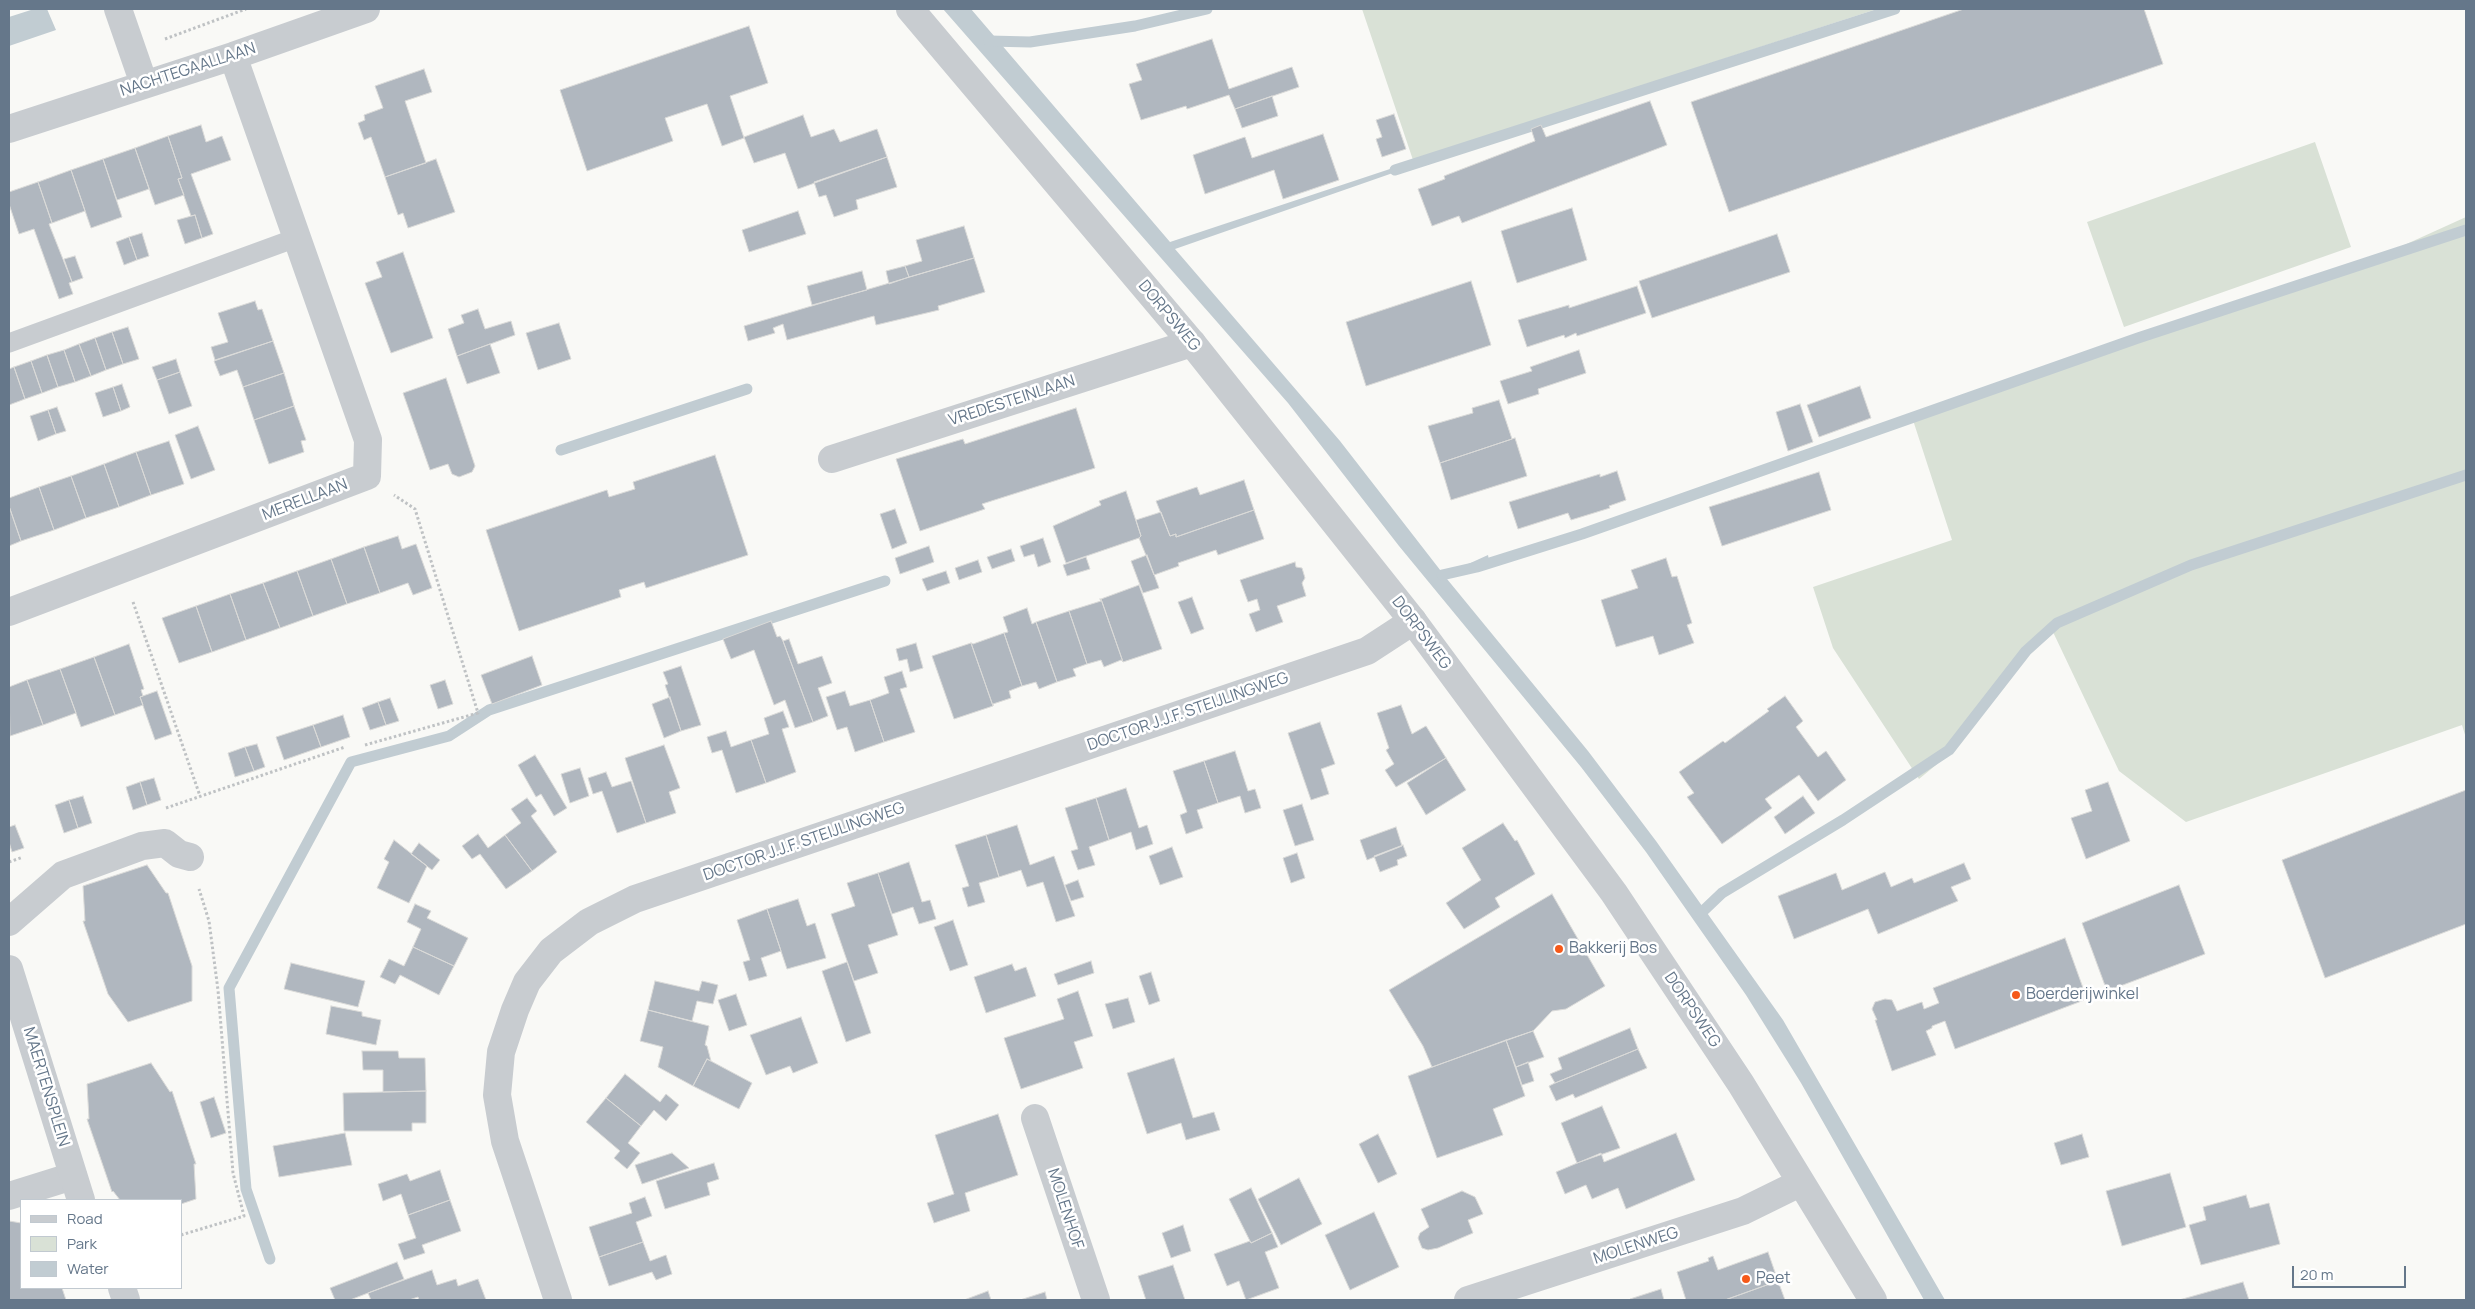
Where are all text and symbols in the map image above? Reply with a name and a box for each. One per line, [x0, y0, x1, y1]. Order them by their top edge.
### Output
street label: NACHTEGAALLAAN [118, 39, 258, 101]
street label: DORPSWEG [1134, 277, 1204, 355]
street label: VREDESTEINLAAN [947, 372, 1077, 430]
street label: MERELLAAN [260, 475, 350, 525]
street label: DORPSWEG [1387, 593, 1455, 673]
street label: DOCTOR J.J.F. STEIJLINGWEG [1085, 669, 1291, 755]
street label: DOCTOR J.J.F. STEIJLINGWEG [701, 799, 907, 885]
place label: Bakkerij Bos [1569, 939, 1657, 959]
marker: Bakkerij Bos [1553, 943, 1565, 955]
street label: DORPSWEG [1660, 969, 1724, 1051]
place label: Boerderijwinkel [2026, 985, 2139, 1005]
marker: Boerderijwinkel [2010, 989, 2022, 1001]
street label: MAERTENSPLEIN [19, 1025, 73, 1149]
street label: MOLENHOF [1043, 1166, 1087, 1252]
legend [20, 1199, 182, 1289]
text: Road [67, 1208, 103, 1229]
street label: MOLENWEG [1591, 1223, 1681, 1269]
text: Park [67, 1233, 97, 1254]
scale bar [2295, 1256, 2409, 1288]
text: Water [67, 1258, 109, 1279]
text: 20 m [2300, 1264, 2333, 1285]
place label: Peet [1756, 1269, 1791, 1289]
marker: Peet [1740, 1273, 1752, 1285]

